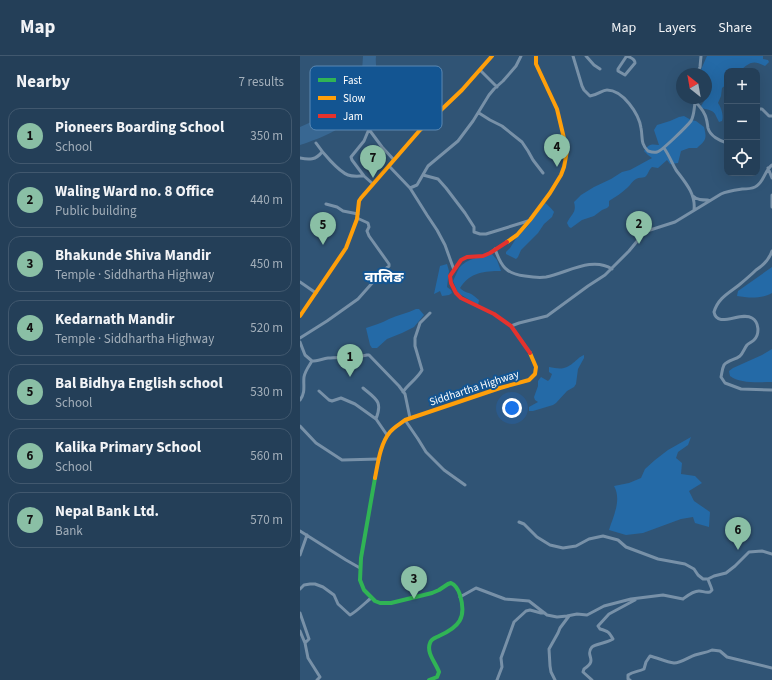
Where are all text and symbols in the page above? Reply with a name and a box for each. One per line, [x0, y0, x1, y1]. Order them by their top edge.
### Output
text: Map [20, 14, 55, 41]
text: Map [611, 18, 636, 38]
text: Layers [658, 18, 696, 38]
text: Share [718, 18, 752, 38]
legend [310, 66, 442, 130]
north arrow [676, 68, 712, 104]
map controls [724, 68, 760, 176]
button: + [724, 68, 760, 104]
text: Nearby [16, 70, 70, 94]
text: 7 results [239, 73, 284, 91]
text: Fast [343, 73, 362, 88]
text: Slow [343, 91, 366, 106]
button: − [724, 104, 760, 140]
text: Jam [343, 109, 363, 124]
text: Pioneers Boarding School [55, 117, 224, 138]
text: 1 [27, 127, 33, 145]
text: 350 m [250, 127, 283, 145]
pin: 4 [544, 134, 570, 167]
text: School [55, 138, 92, 156]
button: locate [724, 140, 760, 176]
pin: 7 [360, 145, 386, 178]
text: Waling Ward no. 8 Office [55, 181, 214, 202]
text: 2 [27, 191, 33, 209]
text: 440 m [250, 191, 283, 209]
text: Public building [55, 202, 137, 220]
pin: 2 [626, 211, 652, 244]
pin: 5 [310, 212, 336, 245]
text: Bhakunde Shiva Mandir [55, 245, 211, 266]
text: 3 [27, 255, 33, 273]
text: 450 m [250, 255, 283, 273]
text: Temple · Siddhartha Highway [55, 266, 214, 284]
district label: वालिङ [364, 267, 404, 288]
text: Kedarnath Mandir [55, 309, 174, 330]
text: 4 [27, 319, 33, 337]
text: 520 m [250, 319, 283, 337]
text: Temple · Siddhartha Highway [55, 330, 214, 348]
pin: 1 [337, 344, 363, 377]
street label: Siddhartha Highway [427, 366, 521, 410]
text: Bal Bidhya English school [55, 373, 223, 394]
text: 5 [27, 383, 33, 401]
text: 530 m [250, 383, 283, 401]
text: School [55, 394, 92, 412]
your location [502, 398, 522, 418]
text: Kalika Primary School [55, 437, 201, 458]
text: 6 [27, 447, 33, 465]
text: 560 m [250, 447, 283, 465]
text: School [55, 458, 92, 476]
text: Nepal Bank Ltd. [55, 501, 159, 522]
text: 7 [27, 511, 33, 529]
text: 570 m [250, 511, 283, 529]
pin: 6 [725, 517, 751, 550]
text: Bank [55, 522, 83, 540]
pin: 3 [401, 566, 427, 599]

